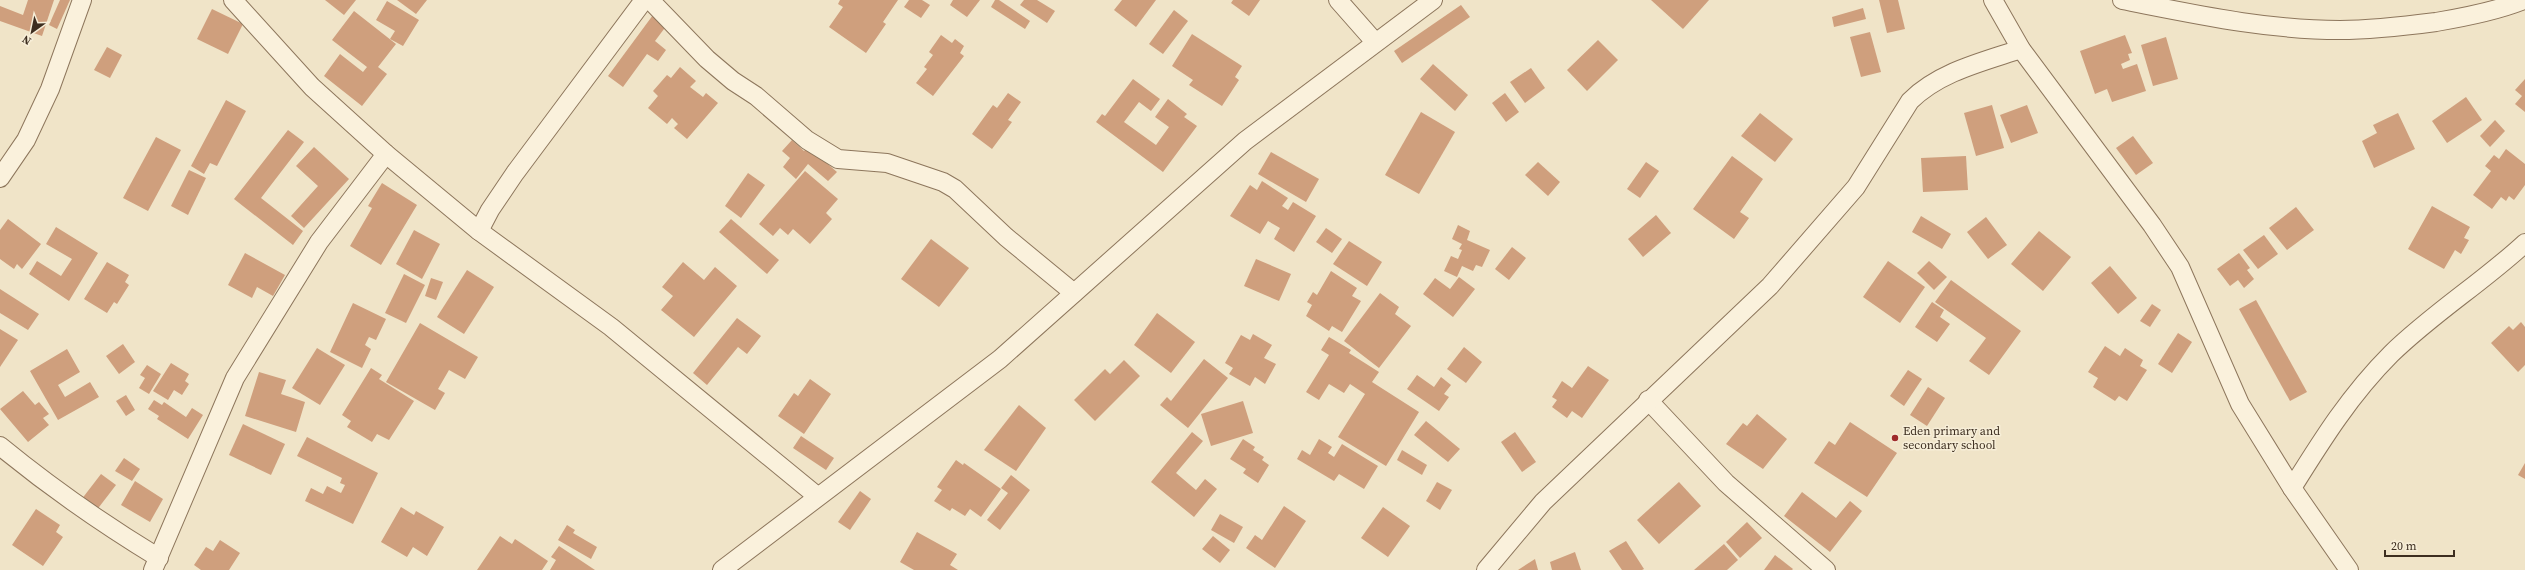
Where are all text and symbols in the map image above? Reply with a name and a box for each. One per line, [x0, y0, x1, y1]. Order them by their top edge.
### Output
north arrow [12, 12, 52, 52]
text: N [19, 31, 34, 48]
place label: Eden primary and secondary school [1903, 423, 2000, 453]
marker: Eden primary and secondary school [1890, 433, 1900, 443]
scale bar [2385, 532, 2454, 558]
text: 20 m [2391, 538, 2417, 554]

